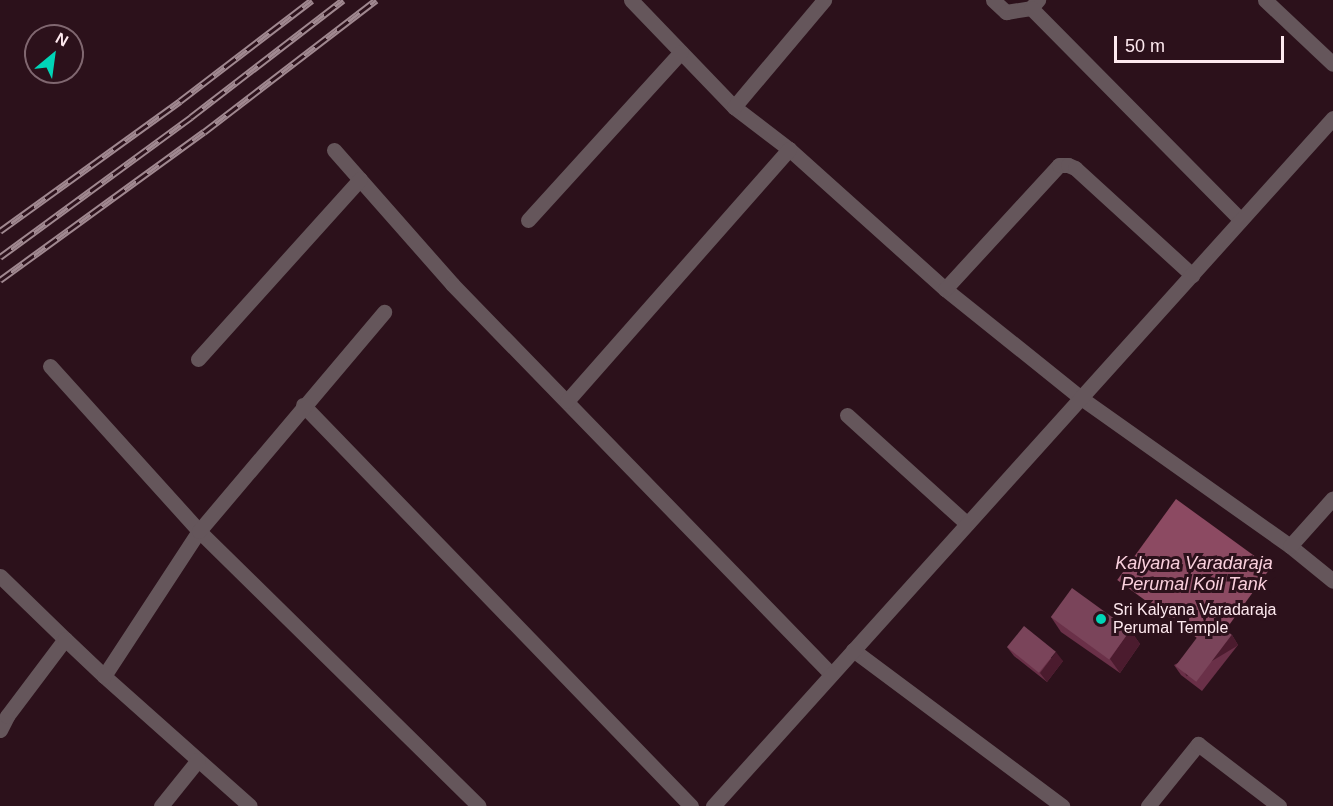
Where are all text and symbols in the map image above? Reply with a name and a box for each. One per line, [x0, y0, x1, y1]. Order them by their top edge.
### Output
north arrow [24, 24, 84, 84]
scale bar [1117, 24, 1286, 62]
text: N [53, 29, 71, 50]
text: 50 m [1125, 36, 1165, 56]
water label: Kalyana Varadaraja Perumal Koil Tank [1115, 553, 1273, 596]
place label: Sri Kalyana Varadaraja Perumal Temple [1113, 600, 1276, 638]
marker: Sri Kalyana Varadaraja Perumal Temple [1094, 612, 1108, 626]

